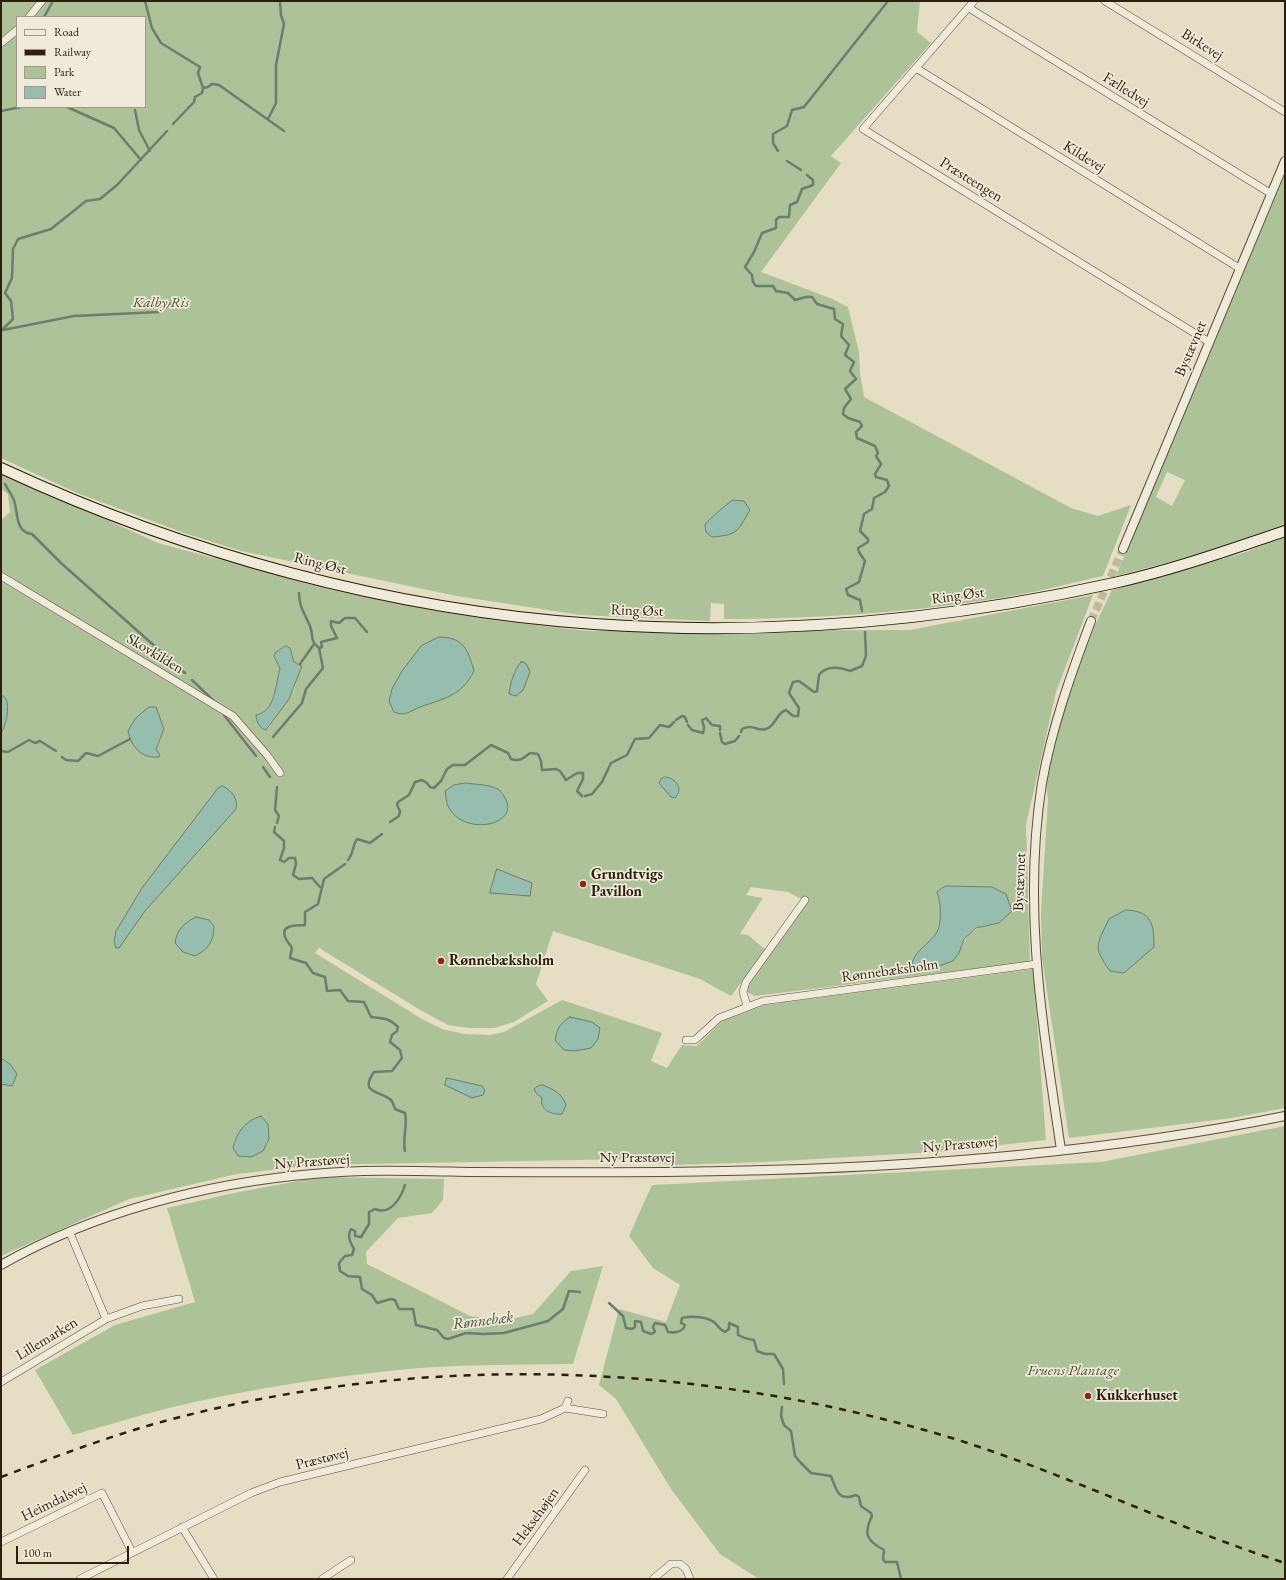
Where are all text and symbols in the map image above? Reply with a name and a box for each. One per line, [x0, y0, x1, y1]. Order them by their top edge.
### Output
legend [16, 16, 146, 108]
text: Road [54, 24, 79, 40]
street label: Birkevej [1178, 25, 1226, 65]
text: Railway [54, 44, 91, 60]
text: Park [54, 64, 74, 80]
street label: Fælledvej [1099, 69, 1153, 111]
text: Water [54, 84, 81, 100]
street label: Kildevej [1060, 137, 1108, 177]
street label: Præsteengen [936, 154, 1006, 206]
park label: Kalby Ris [133, 294, 189, 312]
street label: Bystævnet [1171, 319, 1211, 379]
street label: Ring Øst [292, 549, 348, 579]
street label: Ring Øst [931, 583, 985, 609]
street label: Ring Øst [610, 601, 664, 621]
street label: Skovkilden [123, 630, 187, 678]
street label: Bystævnet [1010, 853, 1030, 911]
place label: Grundtvigs Pavillon [591, 866, 663, 901]
marker: Grundtvigs Pavillon [578, 879, 588, 889]
place label: Rønnebæksholm [449, 952, 554, 970]
street label: Rønnebæksholm [840, 955, 940, 987]
marker: Rønnebæksholm [436, 956, 446, 966]
street label: Ny Præstøvej [922, 1133, 998, 1157]
street label: Ny Præstøvej [599, 1149, 675, 1167]
street label: Ny Præstøvej [274, 1150, 350, 1174]
water label: Rønnebæk [452, 1308, 514, 1334]
street label: Lillemarken [13, 1314, 81, 1364]
park label: Fruens Plantage [1027, 1362, 1119, 1380]
place label: Kukkerhuset [1096, 1387, 1178, 1405]
marker: Kukkerhuset [1083, 1391, 1093, 1401]
street label: Præstøvej [294, 1444, 350, 1474]
street label: Heimdalsvej [18, 1478, 90, 1526]
street label: Heksehøjen [509, 1484, 563, 1550]
scale bar [18, 1538, 131, 1564]
text: 100 m [23, 1545, 52, 1561]

